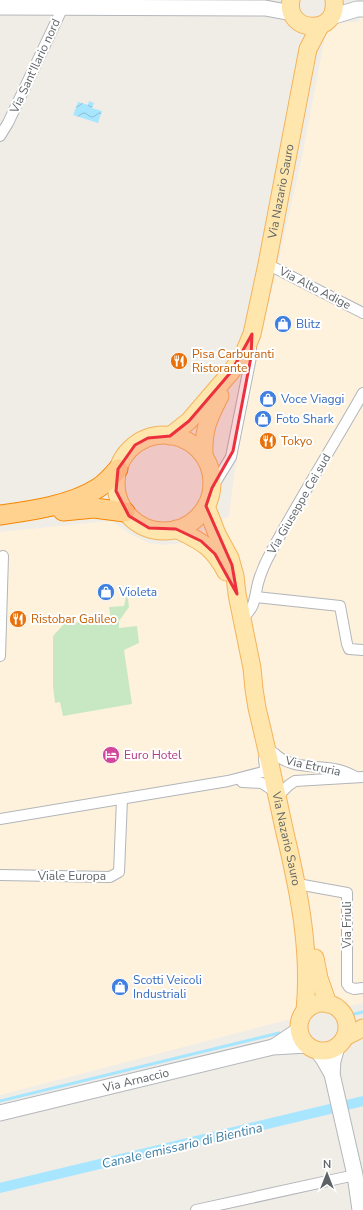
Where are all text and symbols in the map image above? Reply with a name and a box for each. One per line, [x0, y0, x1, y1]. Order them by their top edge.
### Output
street label: Via Sant'Ilario nord [6, 16, 64, 117]
street label: Via Nazario Sauro [264, 142, 298, 241]
street label: Via Alto Adige [276, 263, 354, 313]
shop icon: Blitz [273, 314, 293, 334]
place label: Blitz [296, 316, 321, 332]
place label: Pisa Carburanti Ristorante [192, 346, 274, 376]
restaurant icon: Pisa Carburanti Ristorante [169, 351, 189, 371]
shop icon: Voce Viaggi [258, 389, 278, 409]
place label: Voce Viaggi [280, 391, 344, 407]
shop icon: Foto Shark [253, 409, 273, 429]
place label: Foto Shark [276, 411, 335, 427]
restaurant icon: Tokyo [258, 431, 278, 451]
place label: Tokyo [281, 433, 313, 449]
street label: Via Giuseppe Cei sud [263, 451, 334, 558]
shop icon: Violeta [96, 582, 116, 602]
place label: Violeta [118, 584, 157, 600]
restaurant icon: Ristobar Galileo [8, 609, 28, 629]
place label: Ristobar Galileo [31, 611, 117, 627]
hotel icon: Euro Hotel [101, 745, 121, 765]
place label: Euro Hotel [124, 747, 182, 763]
street label: Via Etruria [283, 752, 342, 780]
street label: Via Nazario Sauro [268, 789, 304, 887]
street label: Viale Europa [37, 868, 106, 884]
street label: Via Friuli [339, 901, 355, 950]
place label: Scotti Veicoli Industriali [133, 972, 202, 1002]
shop icon: Scotti Veicoli Industriali [110, 977, 130, 997]
street label: Via Arnaccio [101, 1064, 171, 1096]
water label: Canale emissario di Bientina [100, 1119, 264, 1173]
north arrow [307, 1154, 347, 1194]
text: N [323, 1157, 331, 1172]

